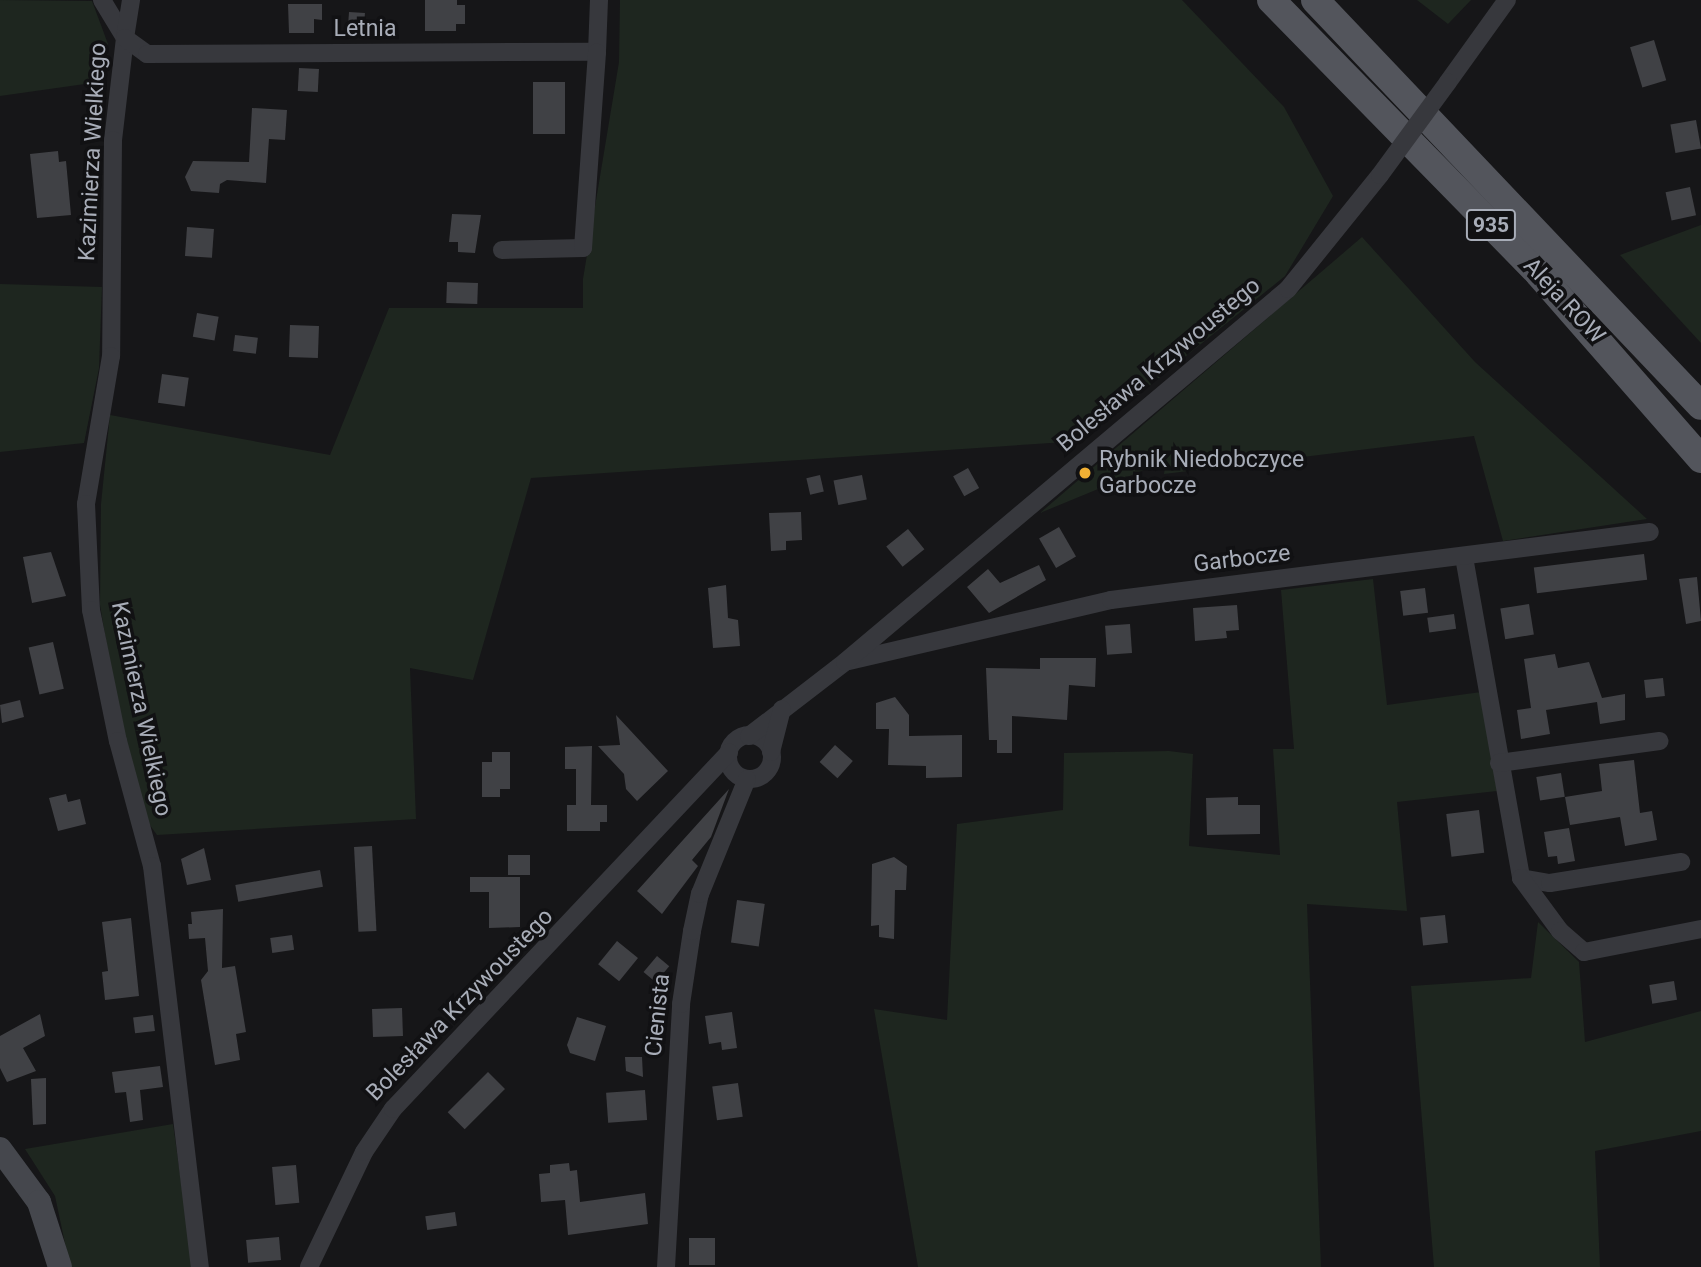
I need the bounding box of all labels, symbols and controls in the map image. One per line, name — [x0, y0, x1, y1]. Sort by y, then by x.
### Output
street label: Letnia — [334, 15, 396, 43]
street label: Kazimierza Wielkiego — [73, 42, 113, 262]
road number: 935 — [1465, 208, 1517, 243]
street label: Aleja ROW — [1517, 252, 1611, 350]
street label: Bolesława Krzywoustego — [1052, 272, 1266, 458]
place label: Rybnik Niedobczyce Garbocze — [1099, 446, 1304, 500]
marker: Rybnik Niedobczyce Garbocze — [1077, 465, 1093, 481]
street label: Garbocze — [1192, 539, 1292, 579]
street label: Kazimierza Wielkiego — [105, 599, 177, 819]
street label: Bolesława Krzywoustego — [361, 903, 559, 1107]
street label: Cienista — [640, 972, 676, 1058]

